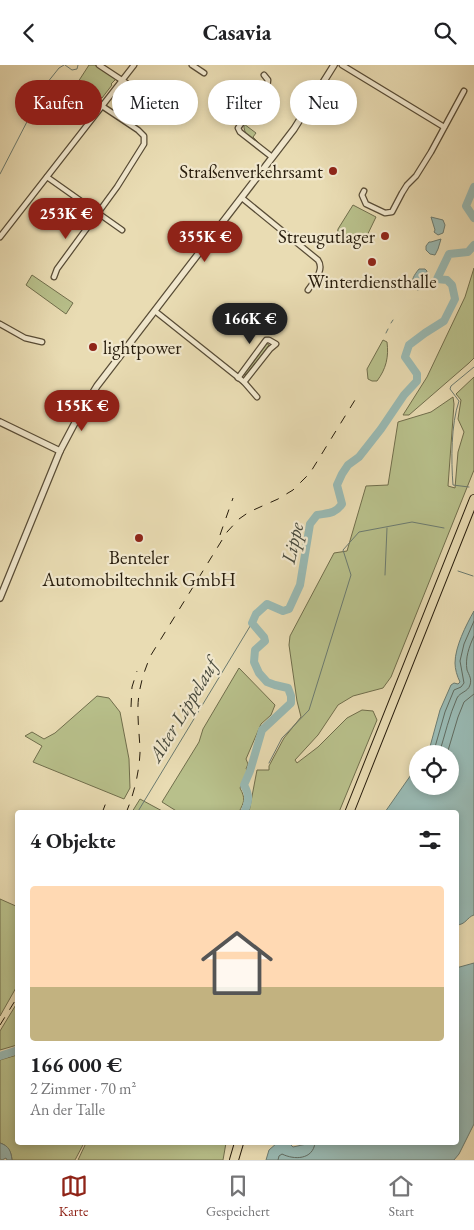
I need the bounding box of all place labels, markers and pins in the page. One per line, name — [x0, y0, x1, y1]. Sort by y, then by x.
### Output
place label: Straßenverkehrsamt — [179, 159, 323, 184]
marker: Straßenverkehrsamt — [327, 165, 339, 177]
pin: 253K € — [25, 197, 107, 240]
pin: 355K € — [164, 221, 246, 263]
place label: Streugutlager — [278, 224, 376, 249]
marker: Streugutlager — [379, 230, 391, 242]
marker: Winterdiensthalle — [366, 256, 378, 268]
place label: Winterdiensthalle — [307, 269, 437, 294]
pin: 166K € — [209, 303, 291, 345]
place label: lightpower — [103, 335, 182, 360]
marker: lightpower — [87, 341, 99, 353]
pin: 155K € — [41, 389, 123, 432]
marker: Benteler Automobiltechnik GmbH — [133, 532, 145, 544]
place label: Benteler Automobiltechnik GmbH — [41, 545, 236, 592]

